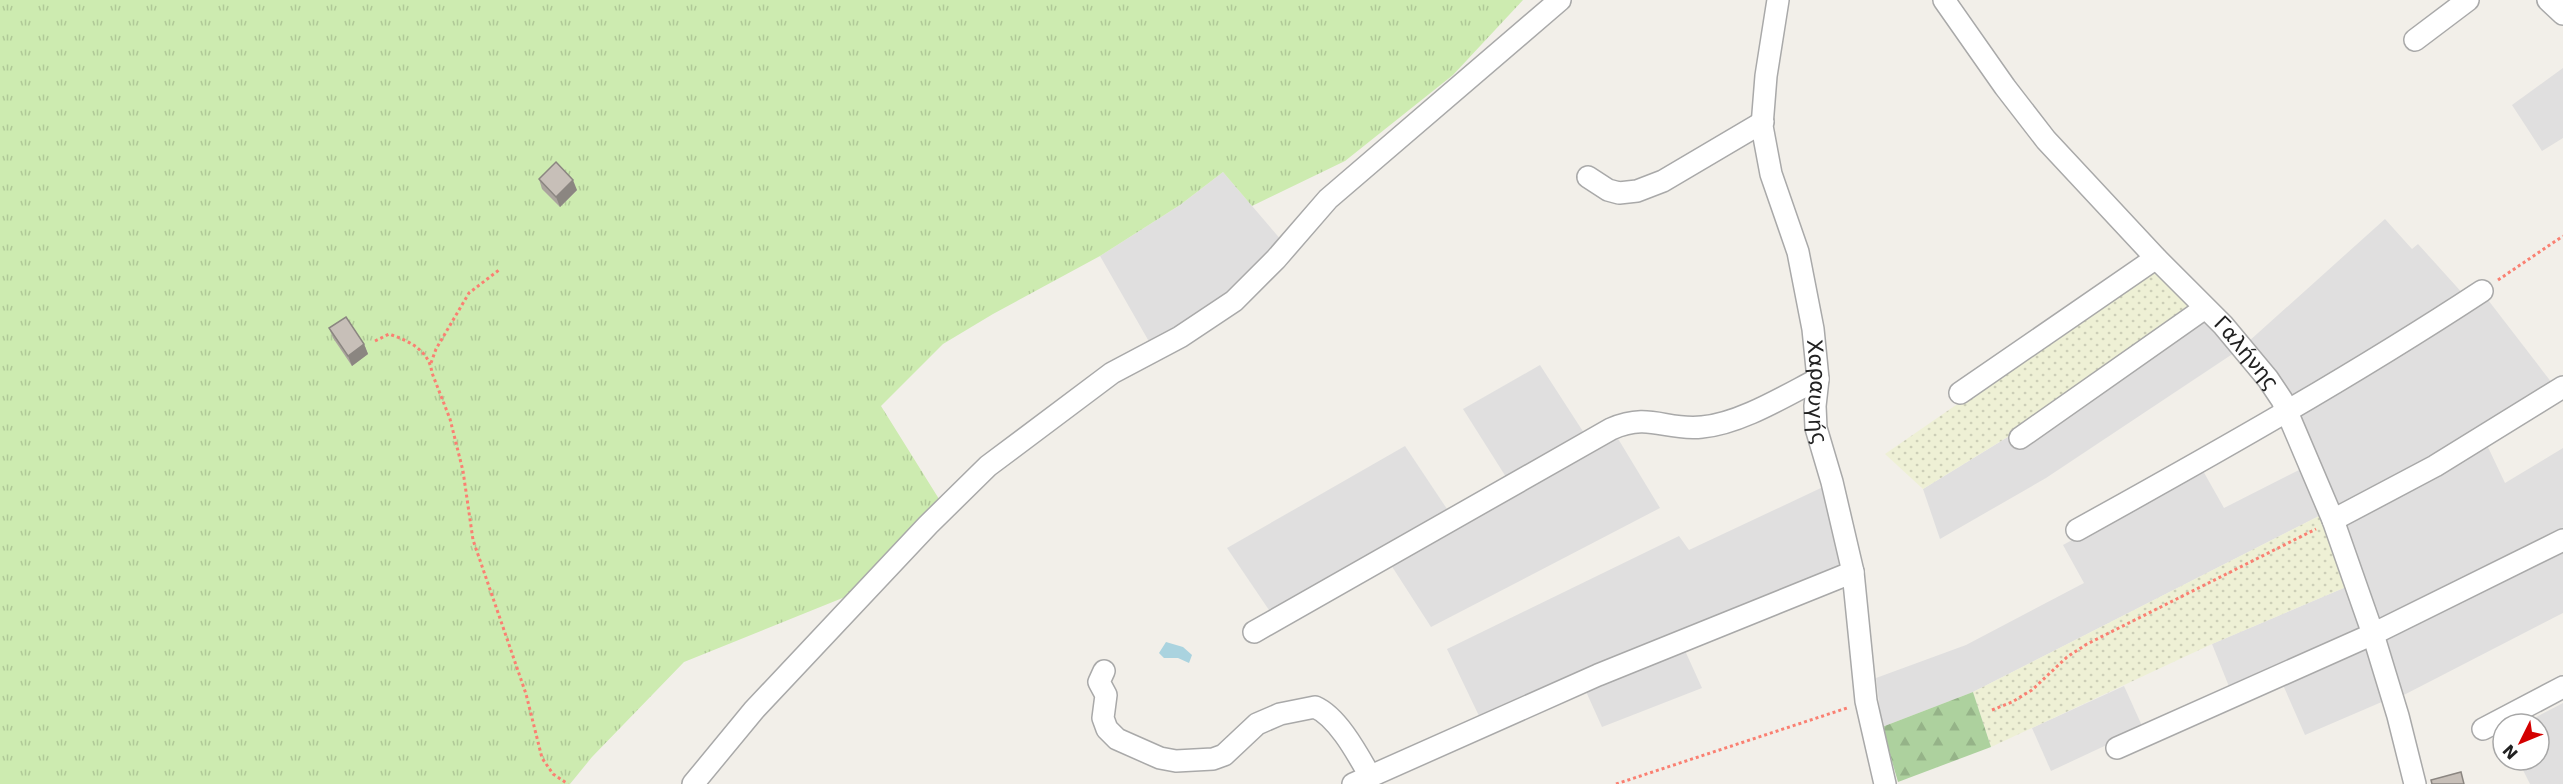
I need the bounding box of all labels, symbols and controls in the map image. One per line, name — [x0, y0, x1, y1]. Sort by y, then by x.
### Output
street label: Γαλήνης — [2209, 311, 2284, 395]
street label: Χαραυγής — [1802, 338, 1832, 447]
north arrow — [2491, 712, 2551, 772]
text: N — [2499, 741, 2522, 763]

